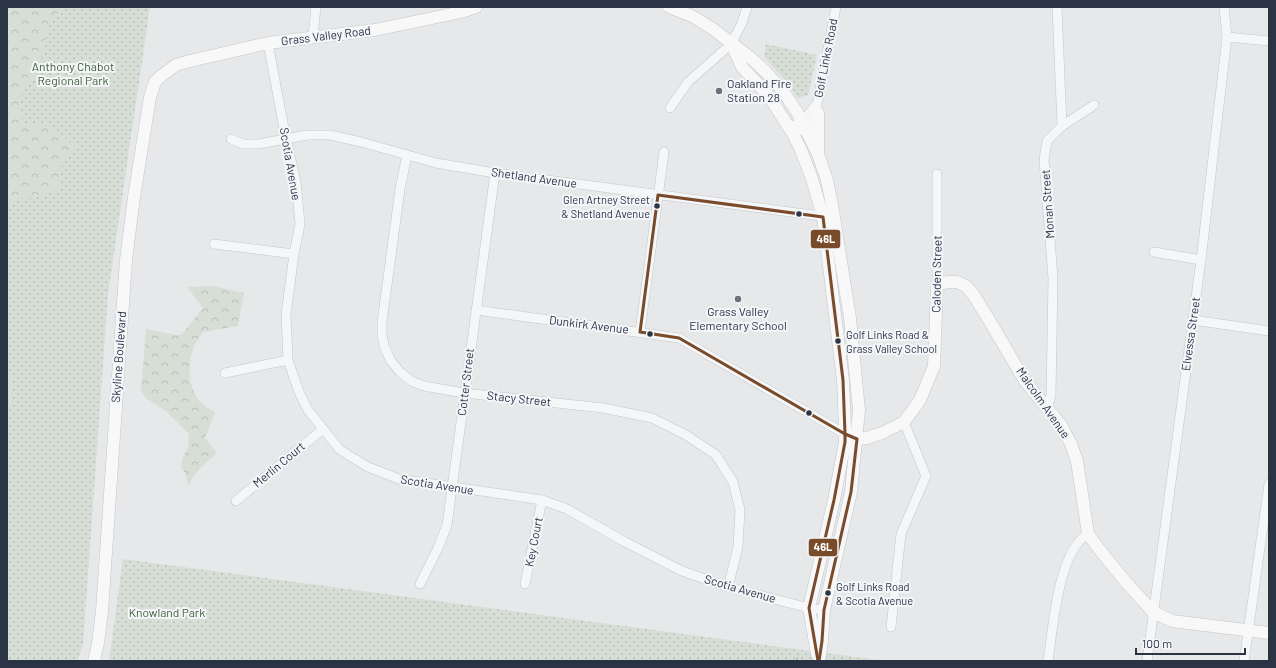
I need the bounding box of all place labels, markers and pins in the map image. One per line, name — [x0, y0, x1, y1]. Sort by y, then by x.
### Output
place label: Oakland Fire Station 28 — [727, 76, 791, 104]
marker: Oakland Fire Station 28 — [714, 86, 724, 96]
place label: Glen Artney Street & Shetland Avenue — [561, 193, 650, 220]
marker: Glen Artney Street & Shetland Avenue — [652, 201, 662, 211]
unlabelled marker — [794, 209, 804, 219]
marker: Grass Valley Elementary School — [733, 294, 743, 304]
place label: Grass Valley Elementary School — [689, 304, 787, 332]
place label: Golf Links Road & Grass Valley School — [846, 328, 937, 355]
unlabelled marker — [645, 329, 655, 339]
marker: Golf Links Road & Grass Valley School — [833, 336, 843, 346]
unlabelled marker — [804, 408, 814, 418]
place label: Golf Links Road & Scotia Avenue — [836, 580, 913, 607]
marker: Golf Links Road & Scotia Avenue — [823, 588, 833, 598]

